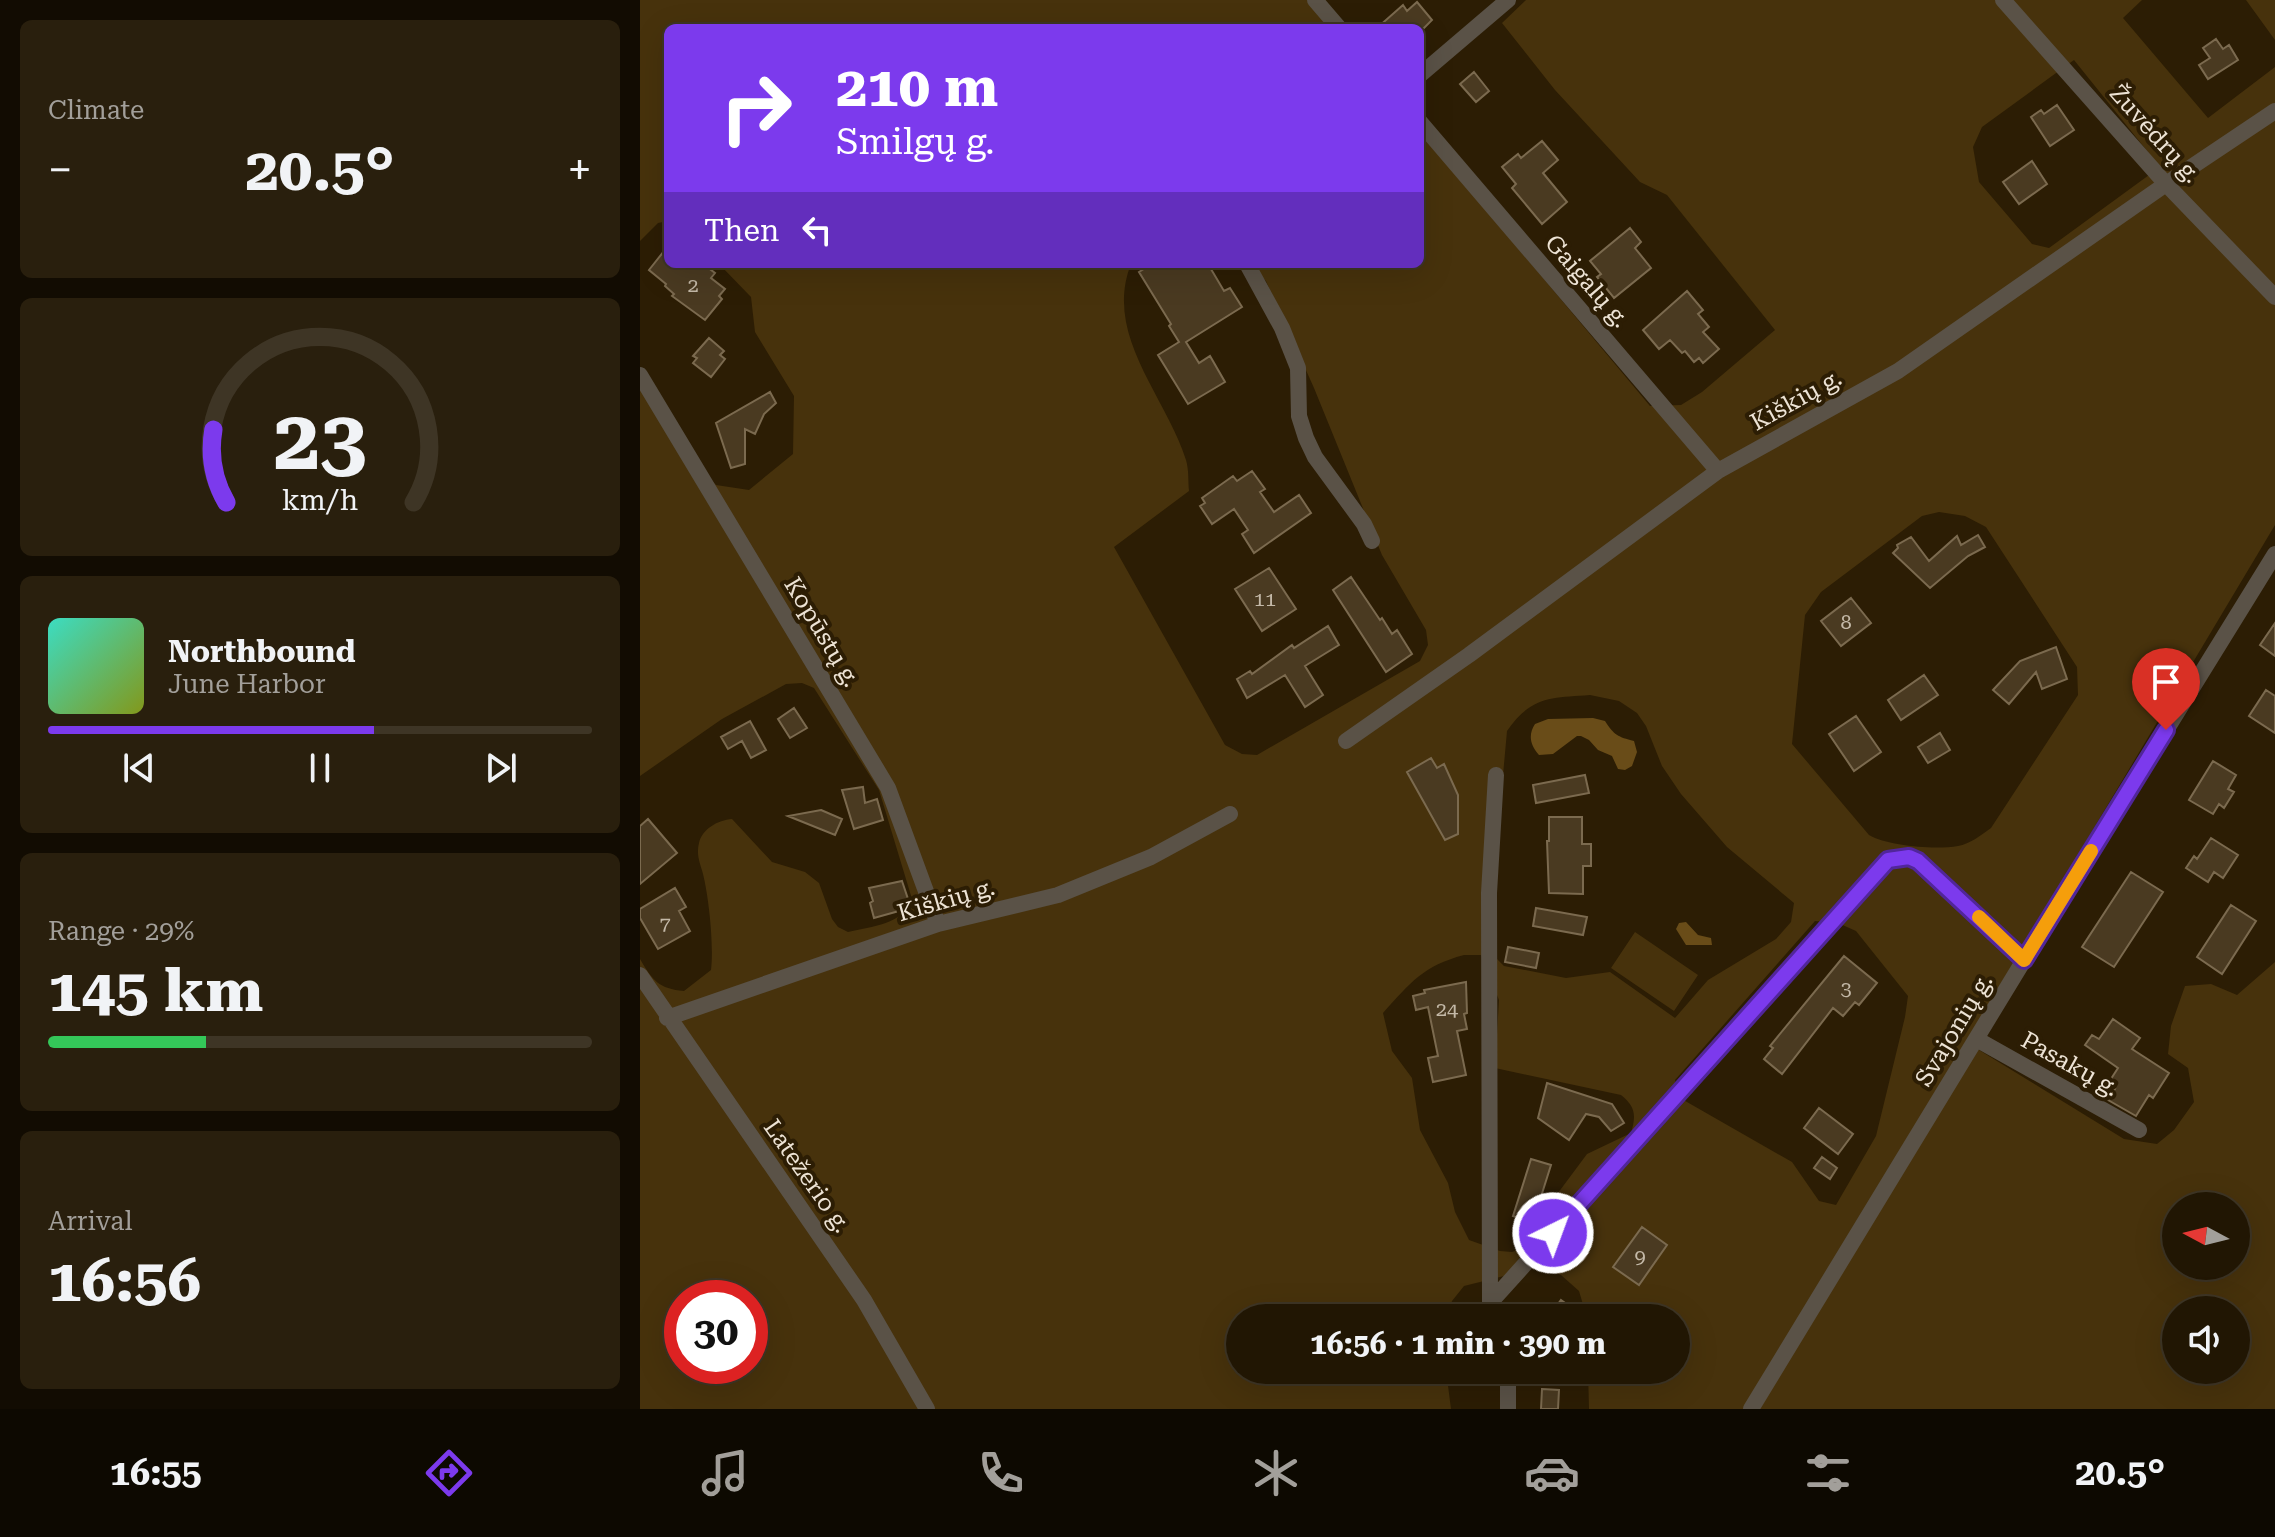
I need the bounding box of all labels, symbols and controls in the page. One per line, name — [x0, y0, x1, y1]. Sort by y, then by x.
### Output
text: 210 m — [836, 54, 998, 120]
icon: right — [704, 56, 808, 160]
street label: Žuvėdrų g. — [2104, 79, 2207, 189]
text: Climate — [48, 95, 144, 125]
text: Smilgų g. — [836, 121, 995, 163]
text: 20.5° — [245, 134, 395, 205]
text: − — [48, 144, 73, 196]
text: + — [567, 144, 592, 196]
icon: left — [795, 208, 839, 252]
text: Then — [704, 213, 779, 248]
street label: Gaigalų g. — [1539, 229, 1635, 333]
house number: 2 — [687, 273, 699, 297]
street label: Kiškių g. — [1746, 364, 1846, 436]
text: 23 — [273, 391, 367, 488]
text: km/h — [282, 483, 358, 517]
street label: Kopūstų g. — [778, 572, 866, 692]
house number: 11 — [1254, 587, 1276, 611]
house number: 8 — [1840, 610, 1852, 634]
text: Northbound — [168, 634, 356, 669]
pin — [2132, 648, 2200, 730]
icon: arrive — [2144, 660, 2188, 704]
text: June Harbor — [168, 669, 326, 699]
icon: previous — [117, 746, 161, 790]
icon: pause — [298, 746, 342, 790]
icon: next — [479, 746, 523, 790]
street label: Kiškių g. — [894, 873, 998, 927]
house number: 7 — [659, 912, 671, 936]
text: Range · 29% — [48, 916, 194, 946]
text: 145 km — [48, 955, 263, 1026]
street label: Svajonių g. — [1909, 969, 1999, 1091]
house number: 3 — [1840, 976, 1852, 1000]
house number: 24 — [1436, 997, 1459, 1021]
street label: Pasakų g. — [2016, 1026, 2124, 1102]
street label: Latežerio g. — [758, 1114, 856, 1238]
position arrow — [1511, 1191, 1595, 1275]
north arrow — [2162, 1192, 2250, 1280]
map controls — [2162, 1192, 2250, 1384]
text: Arrival — [48, 1206, 133, 1236]
house number: 9 — [1634, 1244, 1646, 1268]
text: 16:56 — [48, 1245, 201, 1316]
speed limit sign: 30 — [664, 1280, 768, 1384]
button: sound — [2162, 1296, 2250, 1384]
text: 16:56 · 1 min · 390 m — [1310, 1326, 1606, 1361]
icon: directions — [421, 1445, 477, 1501]
icon: music — [697, 1445, 753, 1501]
icon: phone — [973, 1445, 1029, 1501]
icon: climate — [1248, 1445, 1304, 1501]
icon: car — [1524, 1445, 1580, 1501]
icon: filters — [1800, 1445, 1856, 1501]
text: 16:55 — [110, 1452, 202, 1494]
text: 20.5° — [2075, 1452, 2165, 1494]

